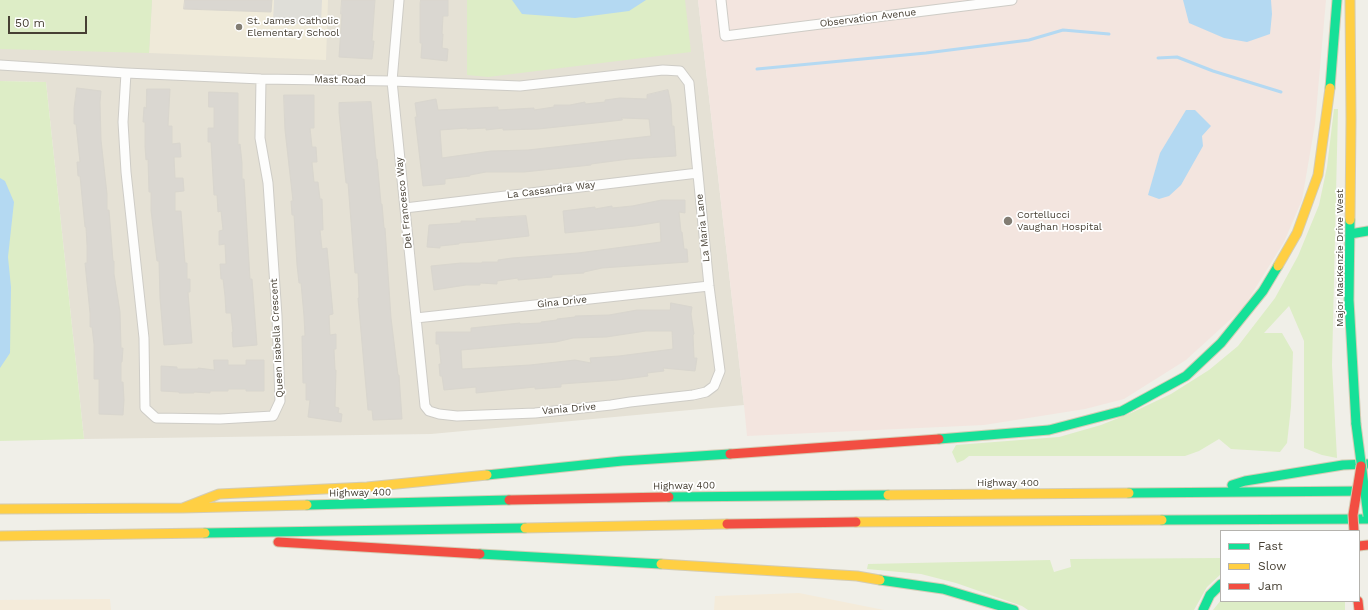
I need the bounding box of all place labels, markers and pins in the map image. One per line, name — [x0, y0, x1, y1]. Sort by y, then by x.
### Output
place label: St. James Catholic Elementary School — [247, 15, 339, 38]
marker: St. James Catholic Elementary School — [234, 22, 244, 32]
place label: Cortellucci Vaughan Hospital — [1017, 209, 1102, 232]
marker: Cortellucci Vaughan Hospital — [1002, 215, 1014, 227]

